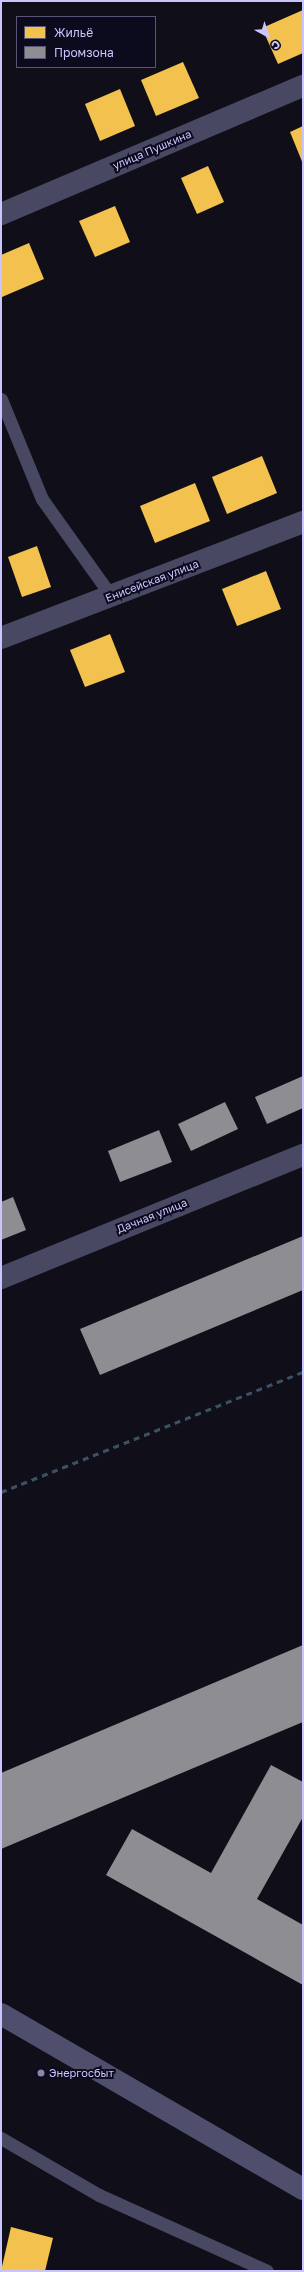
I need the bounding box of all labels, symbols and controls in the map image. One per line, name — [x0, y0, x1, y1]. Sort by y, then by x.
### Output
legend — [16, 16, 156, 68]
north arrow — [248, 16, 288, 56]
text: Жильё — [54, 25, 93, 40]
text: С — [269, 38, 283, 53]
text: Промзона — [54, 45, 114, 60]
street label: улица Пушкина — [111, 127, 193, 173]
street label: Енисейская улица — [103, 557, 201, 605]
street label: Дачная улица — [115, 1196, 189, 1236]
place label: Энергосбыт — [49, 2066, 114, 2080]
marker: Энергосбыт — [36, 2068, 46, 2078]

